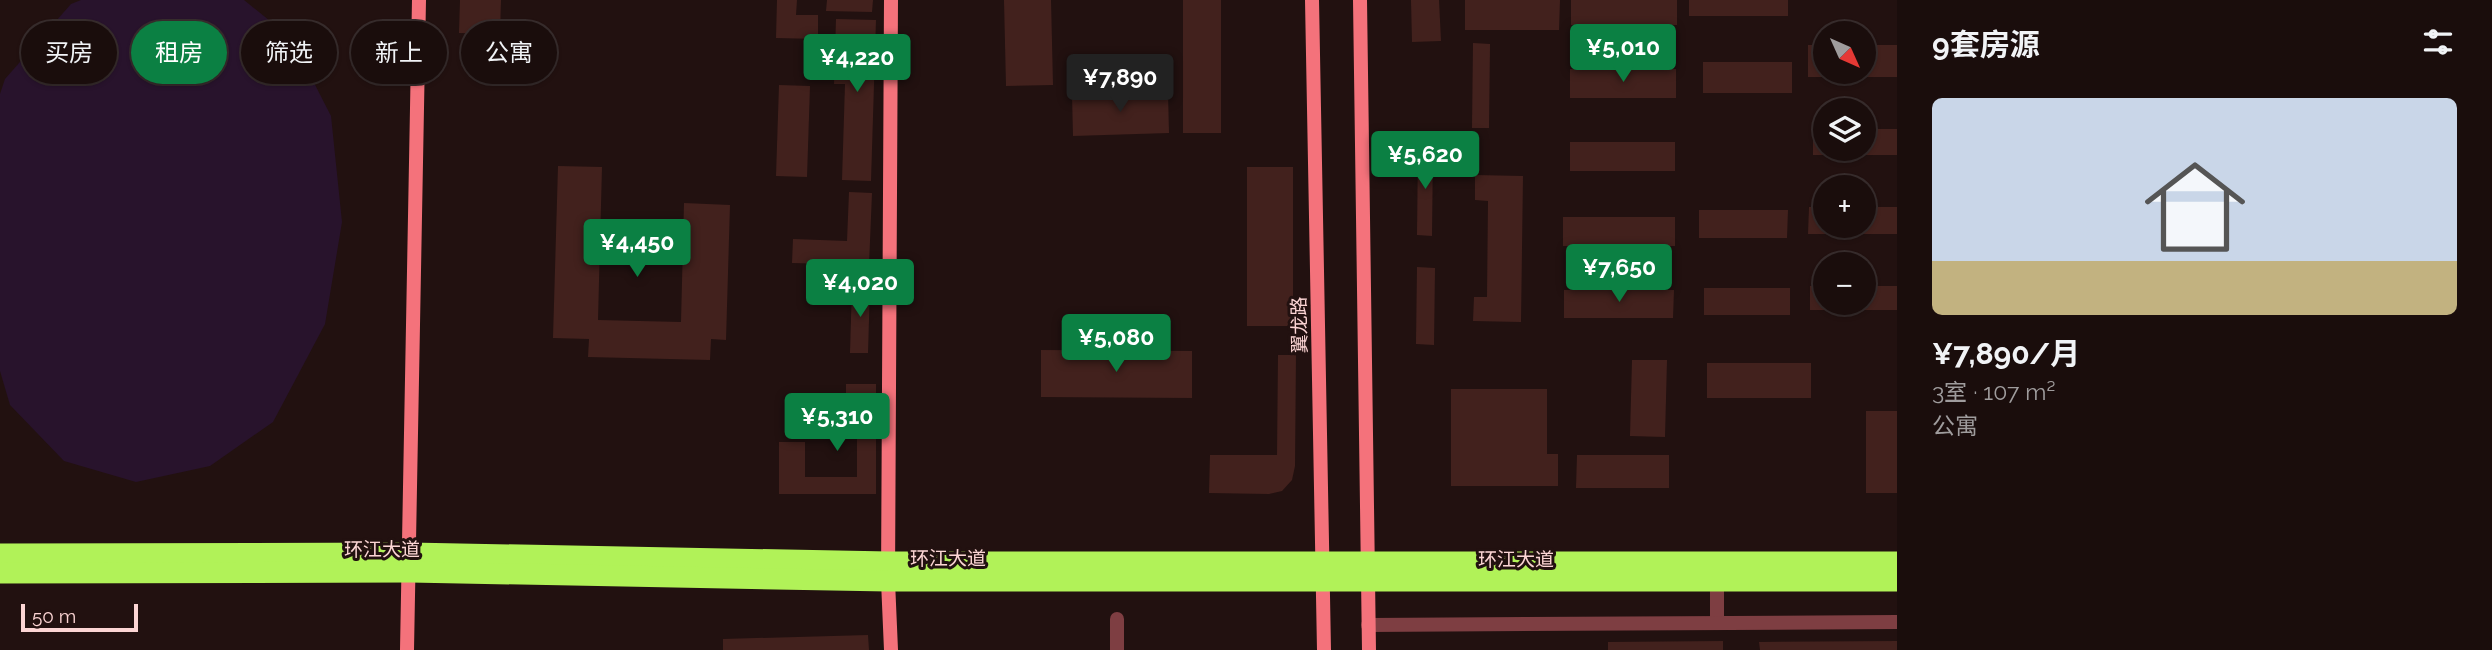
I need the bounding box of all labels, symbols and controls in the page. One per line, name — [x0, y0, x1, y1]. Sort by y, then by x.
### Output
chip: 买房 — [21, 21, 117, 84]
chip: 租房 — [131, 21, 227, 84]
chip: 筛选 — [241, 21, 337, 84]
chip: 新上 — [351, 21, 447, 84]
chip: 公寓 — [461, 21, 557, 84]
north arrow — [1813, 21, 1876, 84]
map controls — [1813, 21, 1876, 315]
icon: filters — [2419, 23, 2457, 61]
pin: ¥5,010 — [1566, 24, 1680, 84]
text: 9套房源 — [1932, 27, 2040, 62]
text: ¥5,010 — [1586, 33, 1660, 60]
pin: ¥4,220 — [800, 34, 914, 94]
text: ¥4,220 — [820, 43, 894, 70]
pin: ¥7,890 — [1063, 54, 1177, 114]
text: ¥7,890 — [1083, 63, 1157, 90]
button: layers — [1813, 98, 1876, 161]
pin: ¥5,620 — [1368, 132, 1482, 191]
text: ¥5,620 — [1387, 140, 1463, 167]
icon: home — [2132, 144, 2258, 270]
button: + — [1813, 175, 1876, 238]
pin: ¥4,450 — [580, 219, 694, 279]
text: ¥4,450 — [600, 228, 674, 255]
pin: ¥7,650 — [1562, 244, 1676, 304]
button: − — [1813, 252, 1876, 315]
text: ¥7,650 — [1582, 253, 1656, 280]
pin: ¥4,020 — [803, 260, 917, 319]
text: ¥4,020 — [822, 268, 898, 295]
street label: 翼龙路 — [1288, 296, 1310, 354]
pin: ¥5,080 — [1059, 314, 1173, 374]
text: ¥5,080 — [1078, 323, 1154, 350]
text: ¥7,890/月 — [1932, 336, 2080, 371]
text: 3室 · 107 m² — [1932, 378, 2055, 405]
pin: ¥5,310 — [780, 393, 894, 453]
text: ¥5,310 — [801, 402, 873, 429]
text: 公寓 — [1932, 412, 1978, 439]
street label: 环江大道 — [344, 538, 420, 560]
street label: 环江大道 — [910, 547, 986, 569]
street label: 环江大道 — [1478, 548, 1554, 570]
scale bar — [21, 601, 138, 633]
text: 50 m — [32, 605, 76, 627]

